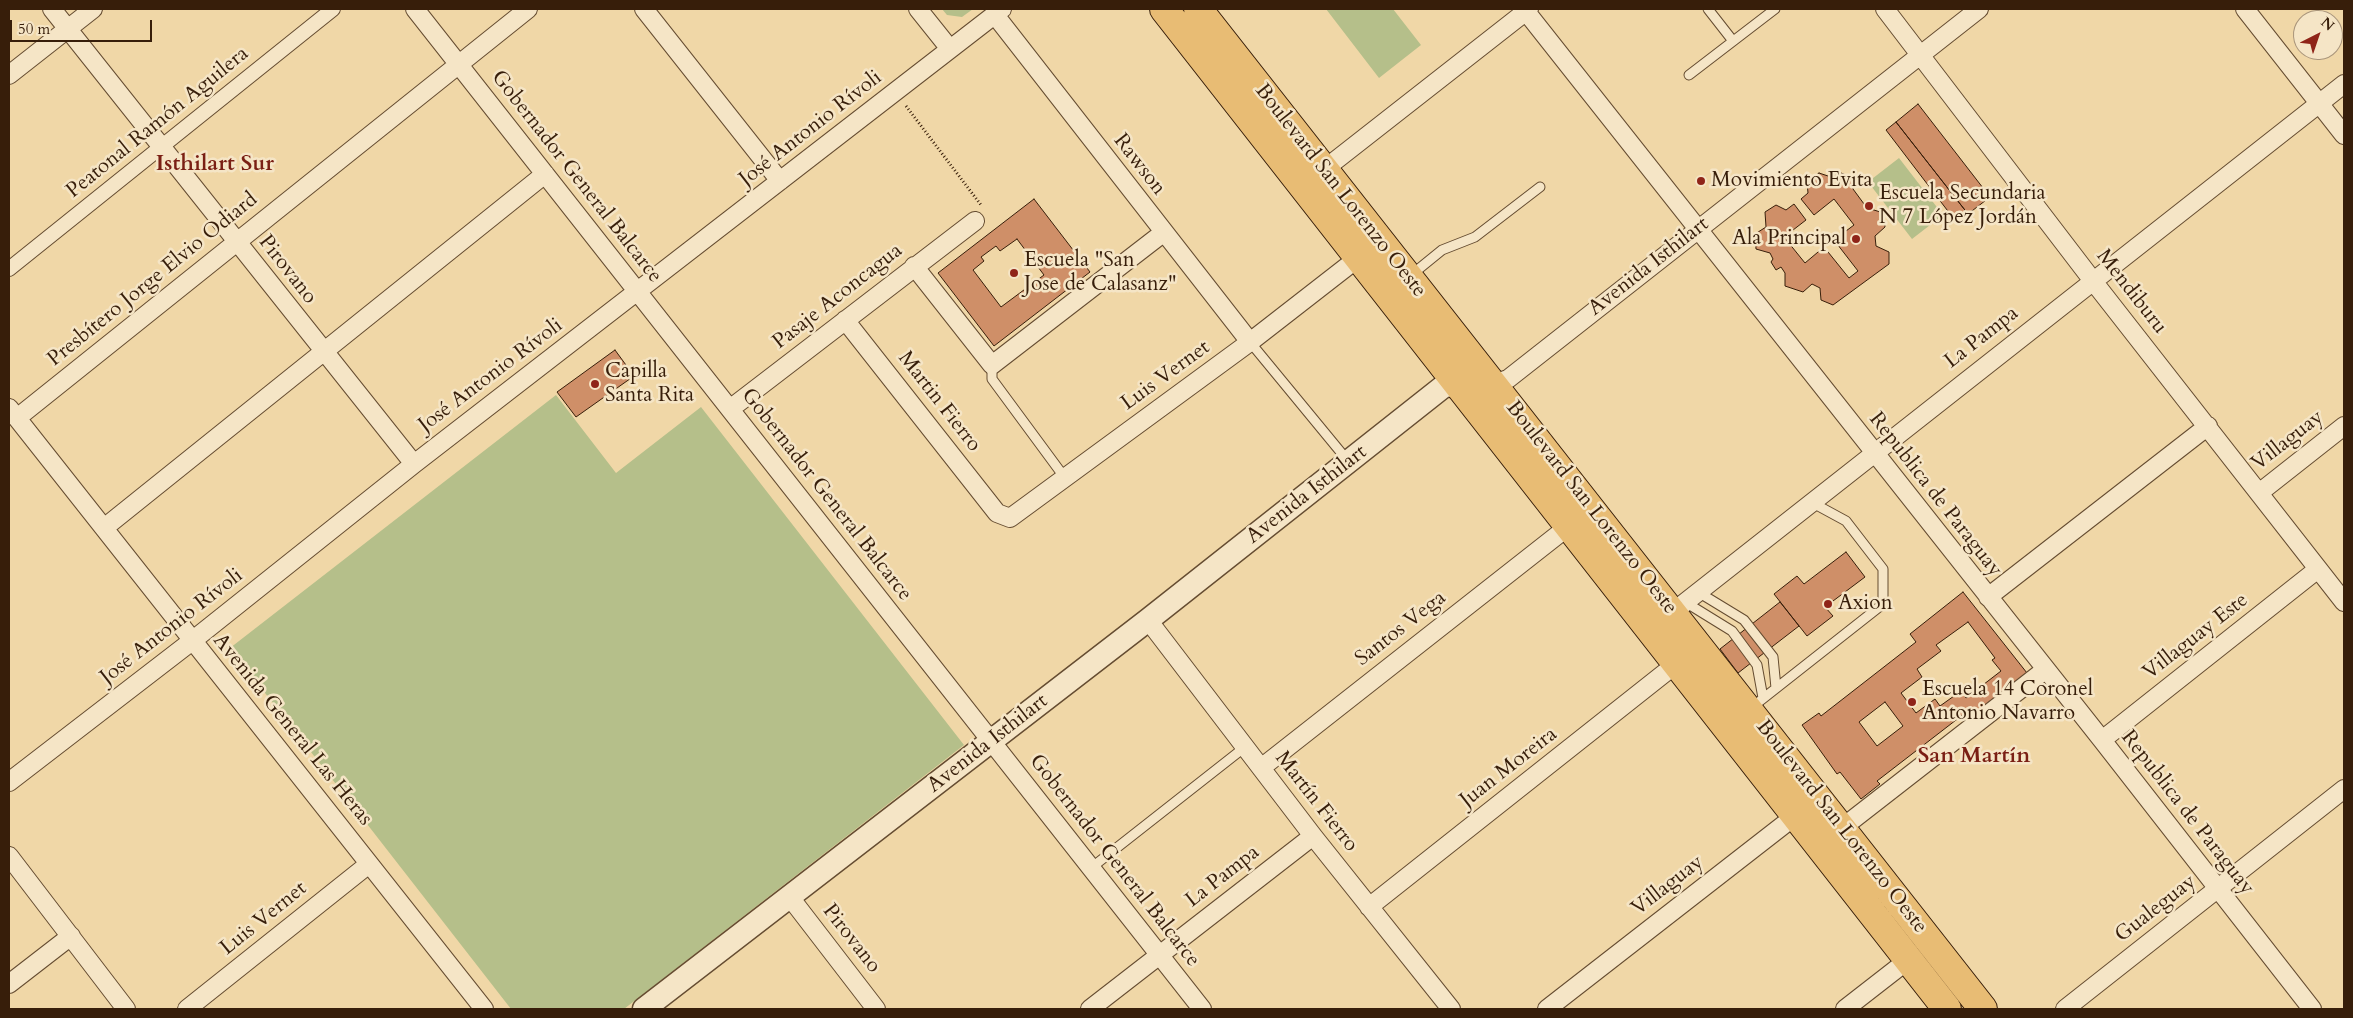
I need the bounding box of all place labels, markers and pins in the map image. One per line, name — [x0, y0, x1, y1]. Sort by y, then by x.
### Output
place label: Movimiento Evita — [1711, 168, 1873, 194]
marker: Movimiento Evita — [1695, 175, 1707, 187]
place label: Escuela Secundaria N 7 López Jordán — [1879, 181, 2046, 231]
marker: Escuela Secundaria N 7 López Jordán — [1863, 200, 1875, 212]
place label: Ala Principal — [1732, 226, 1846, 252]
marker: Ala Principal — [1850, 233, 1862, 245]
place label: Escuela "San Jose de Calasanz" — [1024, 248, 1177, 298]
marker: Escuela "San Jose de Calasanz" — [1008, 267, 1020, 279]
place label: Capilla Santa Rita — [605, 359, 694, 409]
marker: Capilla Santa Rita — [589, 378, 601, 390]
place label: Axion — [1838, 591, 1893, 617]
marker: Axion — [1822, 598, 1834, 610]
place label: Escuela 14 Coronel Antonio Navarro — [1922, 677, 2093, 727]
marker: Escuela 14 Coronel Antonio Navarro — [1906, 696, 1918, 708]

